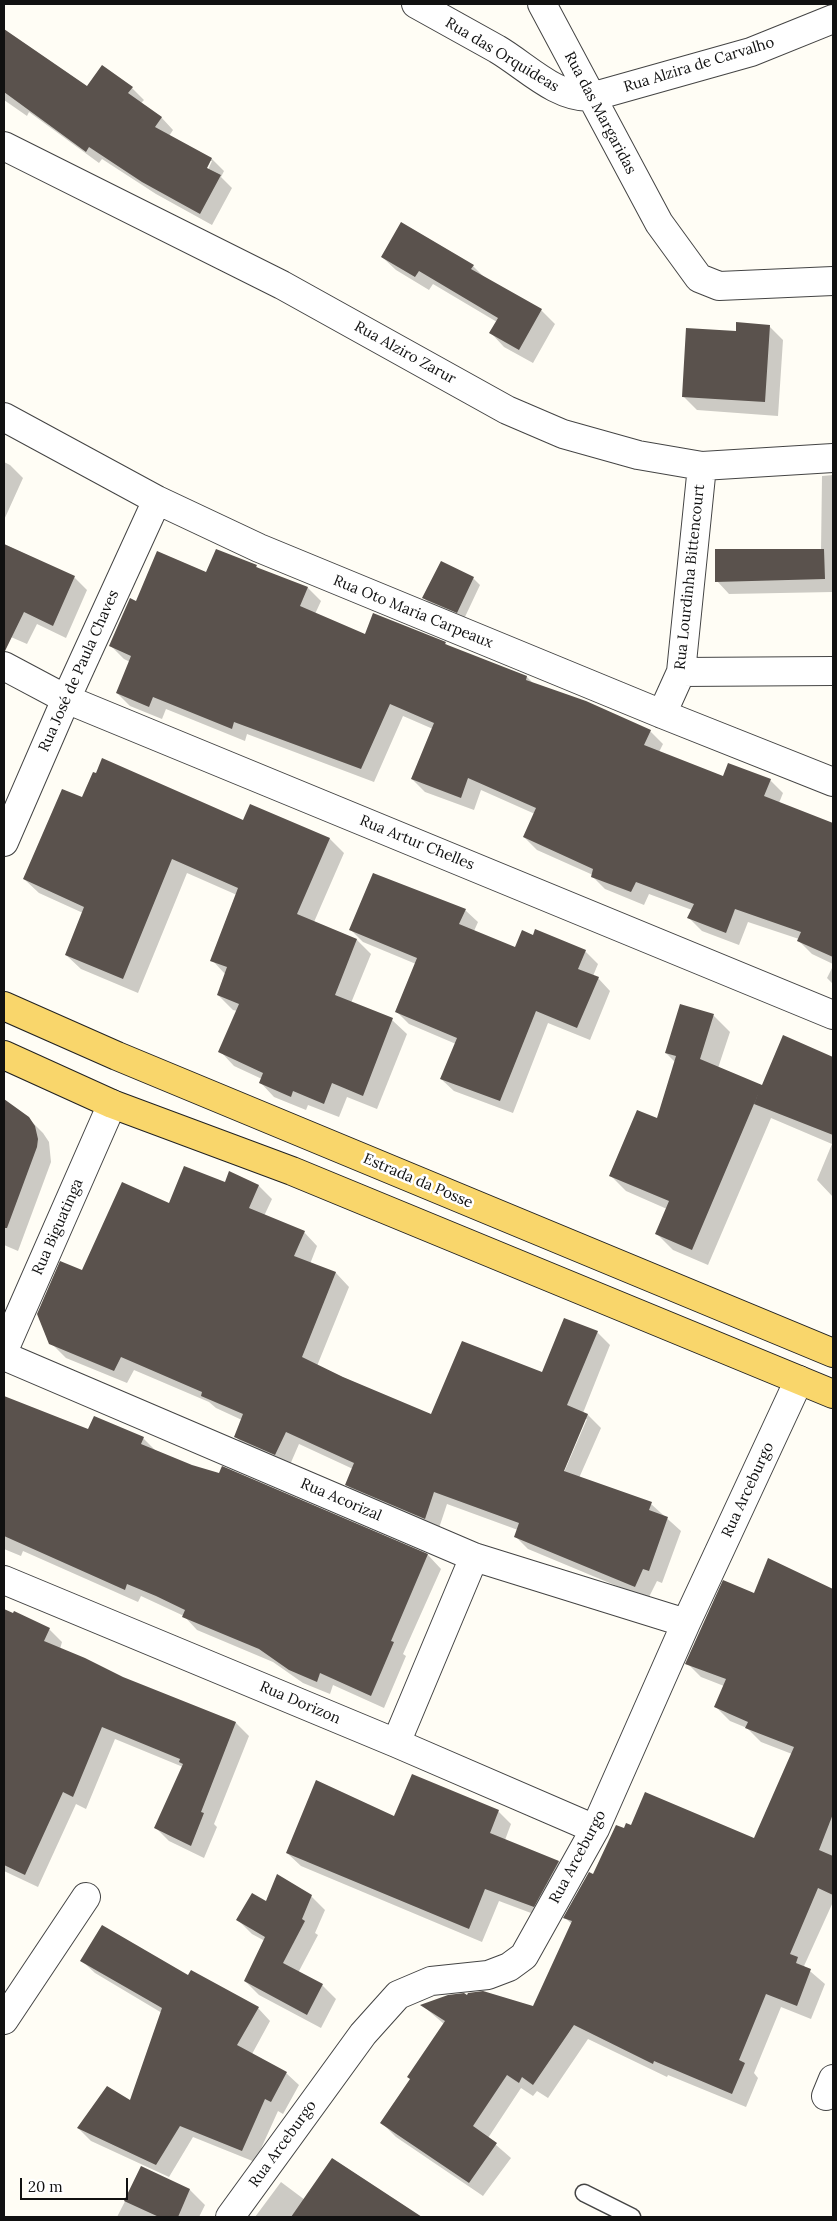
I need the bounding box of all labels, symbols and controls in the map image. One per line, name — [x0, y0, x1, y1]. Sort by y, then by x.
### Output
street label: Rua das Orquideas — [442, 14, 562, 96]
street label: Rua Alzira de Carvalho — [622, 34, 776, 96]
street label: Rua das Margaridas — [560, 49, 640, 177]
street label: Rua Alziro Zarur — [351, 318, 459, 388]
street label: Rua Lourdinha Bittencourt — [671, 483, 709, 671]
street label: Rua Oto Maria Carpeaux — [330, 572, 496, 652]
street label: Rua José de Paula Chaves — [35, 587, 123, 755]
street label: Rua Artur Chelles — [357, 812, 477, 874]
street label: Estrada da Posse — [361, 1150, 475, 1212]
street label: Rua Biguatinga — [29, 1176, 87, 1278]
street label: Rua Arceburgo — [718, 1440, 778, 1540]
street label: Rua Acorizal — [298, 1475, 384, 1525]
street label: Rua Dorizon — [257, 1678, 343, 1728]
street label: Rua Arceburgo — [546, 1807, 610, 1907]
street label: Rua Arceburgo — [245, 2097, 321, 2191]
scale bar — [22, 2168, 130, 2200]
text: 20 m — [28, 2177, 63, 2196]

